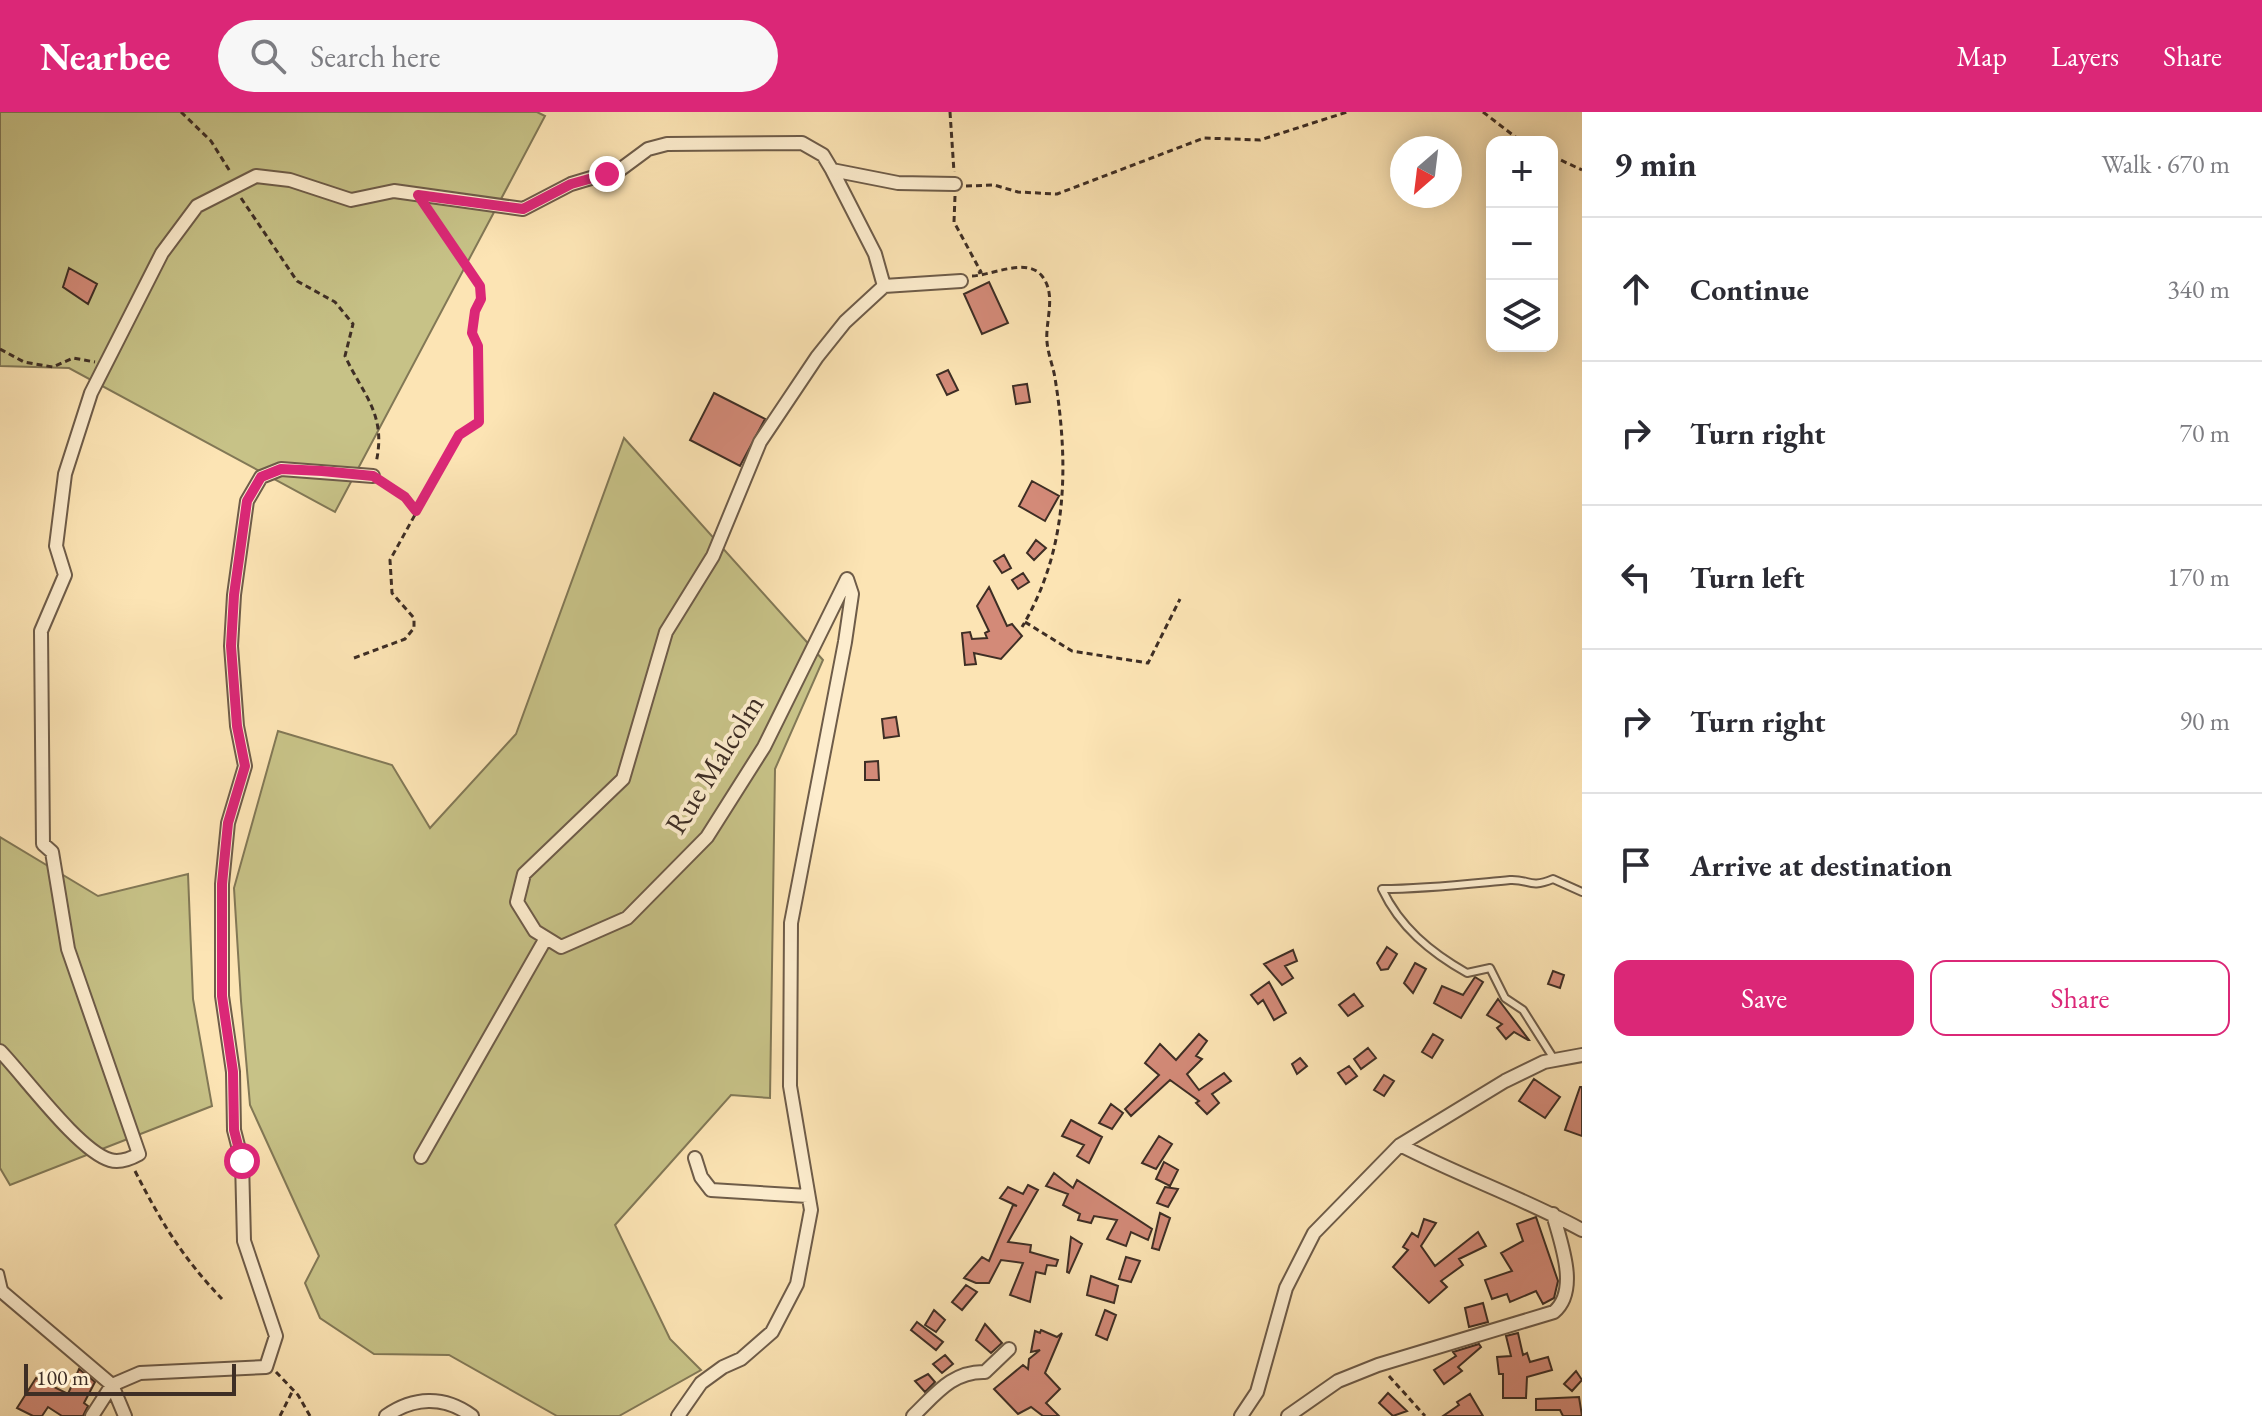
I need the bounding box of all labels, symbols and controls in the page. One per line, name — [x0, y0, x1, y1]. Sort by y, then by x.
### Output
search box — [218, 20, 778, 92]
text: Nearbee — [40, 32, 170, 81]
icon: search — [246, 34, 290, 78]
text: Search here — [310, 37, 440, 76]
text: Map — [1957, 38, 2007, 74]
text: Layers — [2051, 38, 2119, 74]
text: Share — [2163, 38, 2222, 74]
north arrow — [1390, 136, 1462, 208]
map controls — [1486, 136, 1558, 352]
button: + — [1486, 136, 1558, 208]
text: 9 min — [1614, 142, 1697, 186]
text: Walk · 670 m — [2102, 147, 2230, 181]
route end — [589, 156, 625, 192]
button: − — [1486, 208, 1558, 280]
icon: ahead — [1614, 267, 1658, 311]
text: Continue — [1690, 270, 1809, 309]
text: 340 m — [2167, 272, 2230, 306]
button: layers — [1486, 280, 1558, 352]
icon: right — [1614, 411, 1658, 455]
text: Turn right — [1690, 414, 1826, 453]
text: 70 m — [2180, 416, 2230, 450]
icon: left — [1614, 555, 1658, 599]
text: Turn left — [1690, 558, 1804, 597]
text: 170 m — [2167, 560, 2230, 594]
street label: Rue Malcolm — [656, 687, 772, 841]
icon: right — [1614, 699, 1658, 743]
text: Turn right — [1690, 702, 1826, 741]
text: 90 m — [2180, 704, 2230, 738]
icon: arrive — [1614, 843, 1658, 887]
text: Arrive at destination — [1690, 846, 1952, 885]
button: Save — [1614, 960, 1914, 1036]
button: Share — [1930, 960, 2230, 1036]
route start — [224, 1143, 260, 1179]
scale bar — [24, 1360, 236, 1396]
text: 100 m — [36, 1363, 89, 1392]

